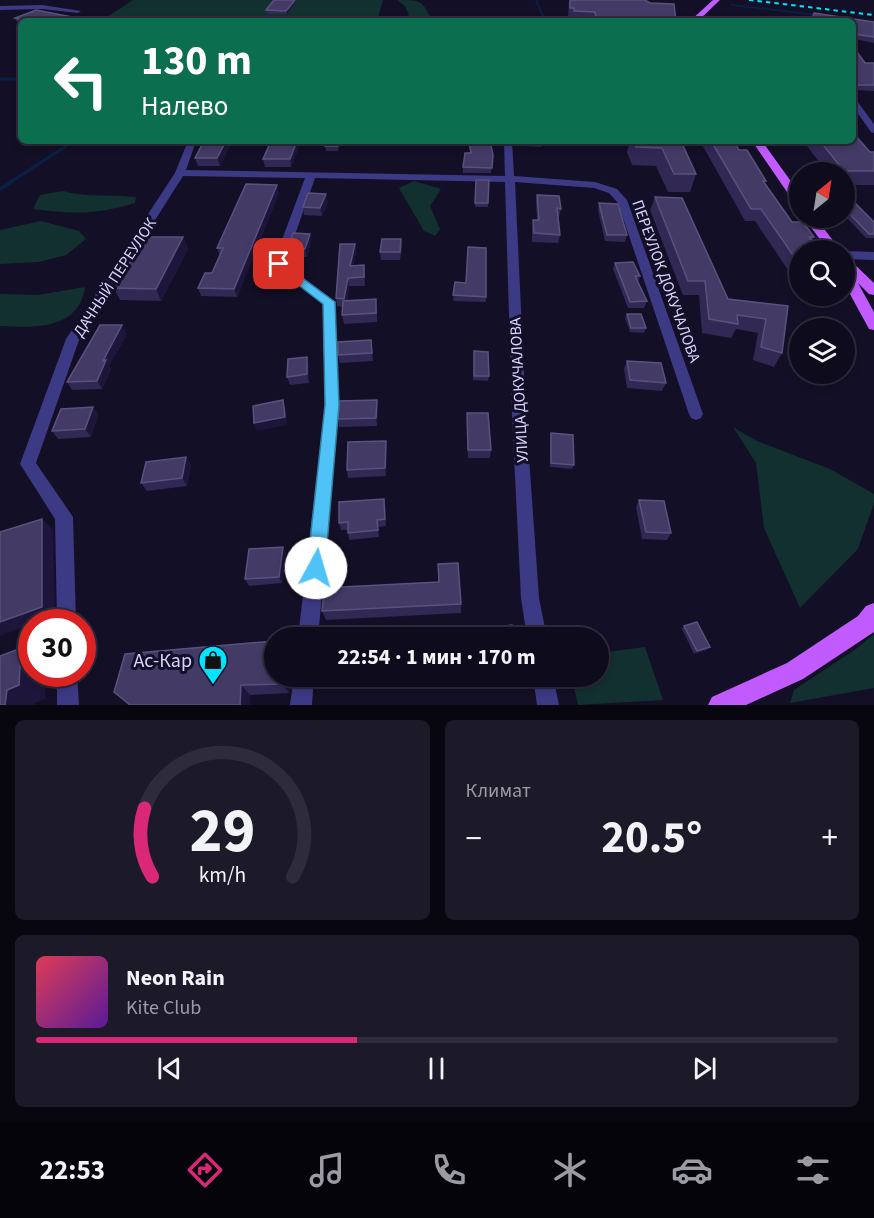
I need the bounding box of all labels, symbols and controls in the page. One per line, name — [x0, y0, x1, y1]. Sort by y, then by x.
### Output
text: 130 m — [141, 31, 252, 91]
icon: left — [42, 42, 120, 120]
text: Налево — [141, 87, 228, 126]
north arrow — [789, 162, 855, 228]
map controls — [789, 162, 855, 384]
street label: ПЕРЕУЛОК ДОКУЧАЛОВА — [626, 197, 706, 366]
street label: ДАЧНЫЙ ПЕРЕУЛОК — [68, 213, 162, 341]
pin — [253, 238, 304, 289]
button: search — [789, 240, 855, 306]
icon: arrive — [262, 247, 295, 280]
street label: УЛИЦА ДОКУЧАЛОВА — [504, 317, 534, 463]
button: layers — [789, 318, 855, 384]
position arrow — [284, 536, 348, 600]
speed limit sign: 30 — [18, 609, 96, 687]
text: 22:54 · 1 мин · 170 m — [337, 641, 536, 673]
shop icon: Ас-Кар — [197, 644, 229, 686]
place label: Ас-Кар — [133, 647, 192, 675]
text: Климат — [466, 777, 531, 805]
text: 29 — [189, 787, 255, 876]
text: 20.5° — [601, 806, 702, 870]
text: − — [466, 815, 482, 862]
text: + — [822, 815, 838, 862]
text: km/h — [198, 860, 246, 891]
text: Neon Rain — [126, 962, 225, 994]
text: Kite Club — [126, 994, 201, 1022]
icon: previous — [153, 1052, 186, 1085]
icon: pause — [420, 1052, 453, 1085]
icon: next — [688, 1052, 721, 1085]
icon: directions — [184, 1149, 226, 1191]
icon: music — [306, 1149, 348, 1191]
icon: phone — [428, 1149, 470, 1191]
icon: climate — [549, 1149, 591, 1191]
icon: car — [671, 1149, 713, 1191]
icon: filters — [792, 1149, 834, 1191]
text: 22:53 — [40, 1151, 105, 1190]

